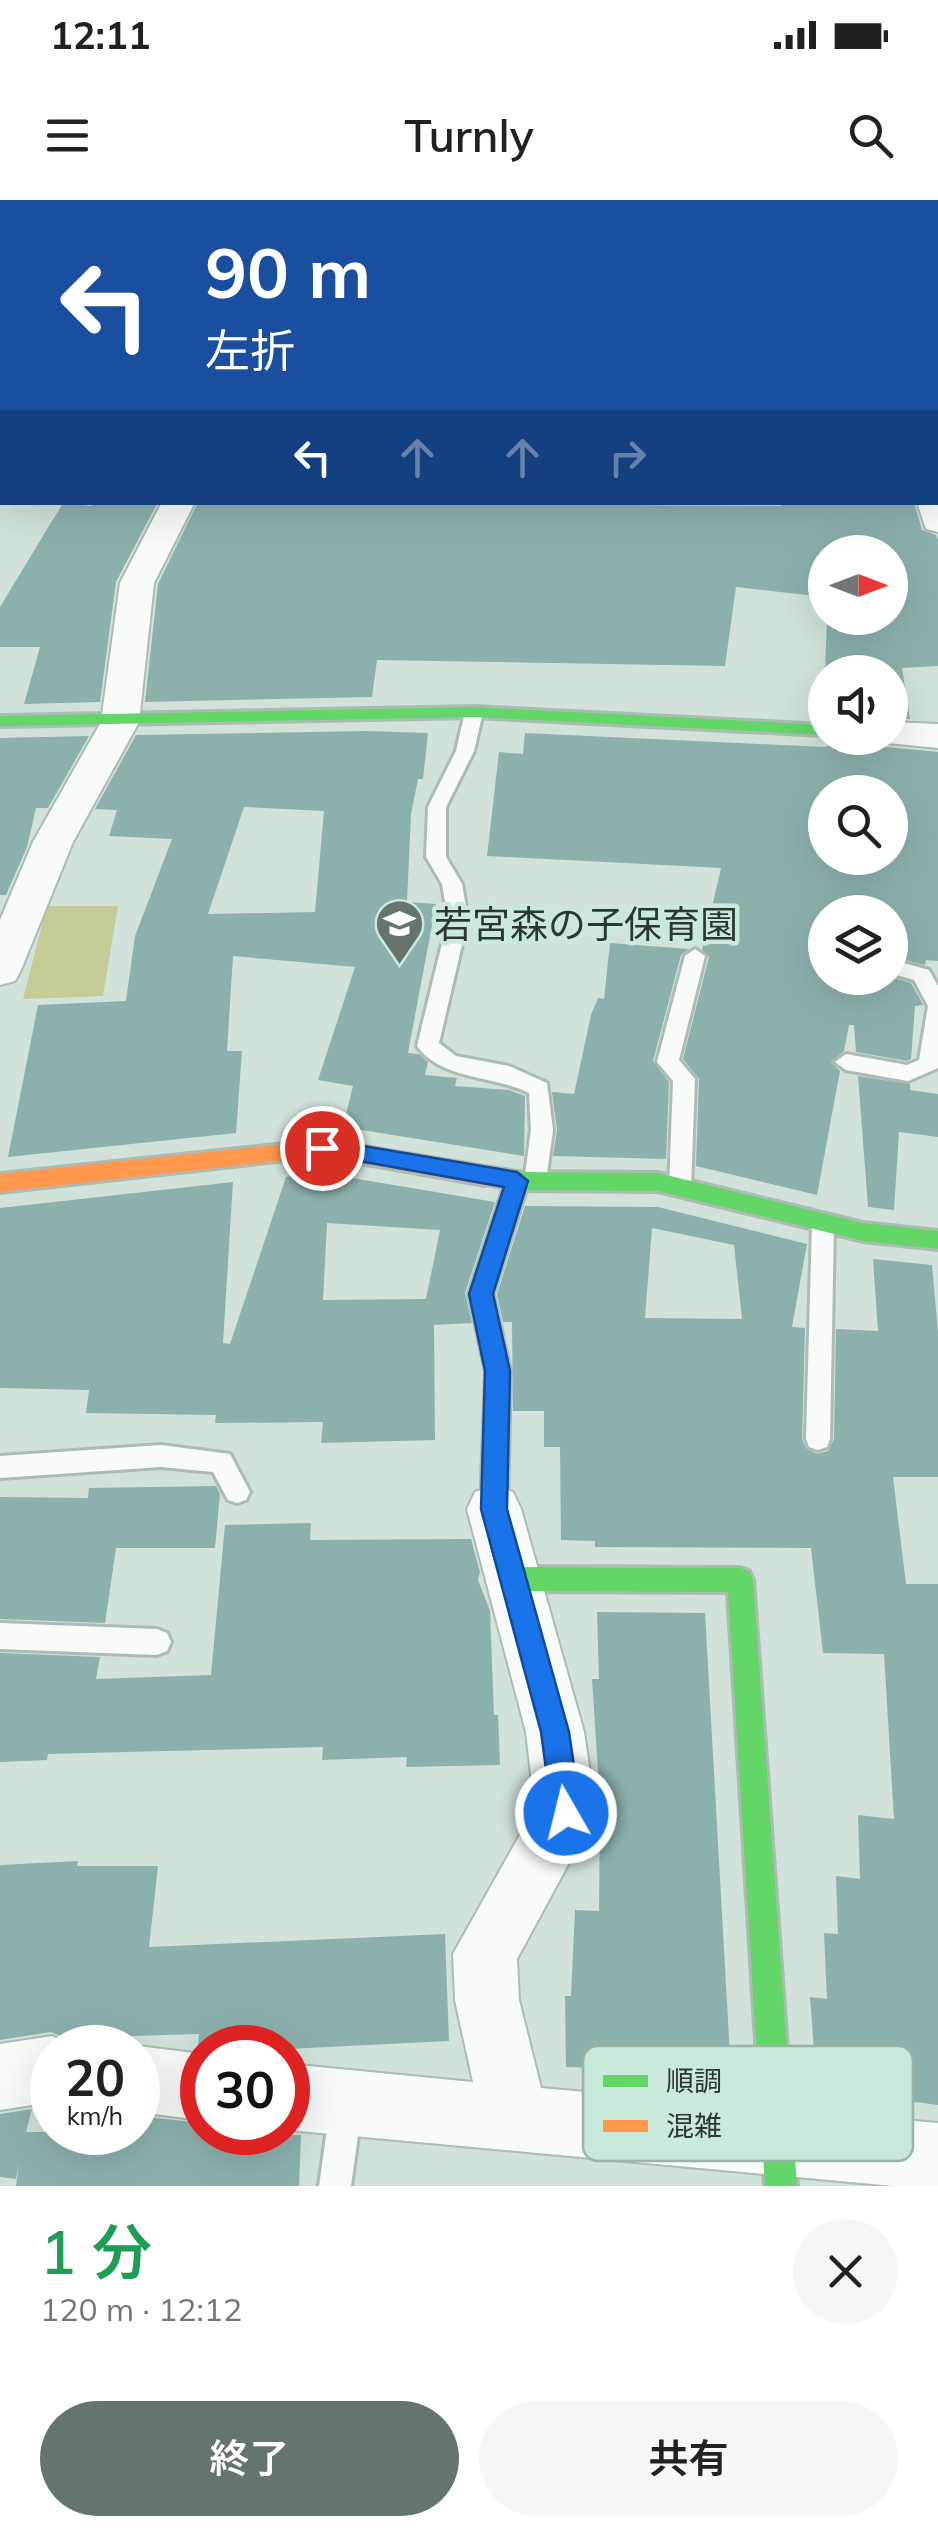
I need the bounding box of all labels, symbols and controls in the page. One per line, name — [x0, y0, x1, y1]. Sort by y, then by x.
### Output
text: 12:11 — [50, 11, 151, 59]
text: Turnly — [404, 107, 534, 163]
icon: menu — [40, 108, 95, 163]
icon: search — [843, 108, 898, 163]
text: 90 m — [205, 228, 371, 316]
icon: left — [40, 240, 170, 370]
text: 左折 — [205, 322, 295, 378]
icon: left — [285, 430, 340, 485]
icon: ahead — [390, 430, 445, 485]
icon: ahead — [495, 430, 550, 485]
icon: right — [600, 430, 655, 485]
north arrow — [808, 535, 908, 635]
map controls — [808, 535, 908, 995]
button: sound — [808, 655, 908, 755]
button: search — [808, 775, 908, 875]
button: layers — [808, 895, 908, 995]
school or university icon: 若宮森の子保育園 — [373, 898, 425, 966]
place label: 若宮森の子保育園 — [434, 900, 738, 948]
pin — [280, 1106, 365, 1191]
icon: arrive — [295, 1121, 350, 1176]
position arrow — [514, 1761, 618, 1865]
speed limit sign: 30 — [180, 2025, 310, 2155]
text: 20 — [65, 2046, 125, 2109]
legend — [583, 2046, 913, 2161]
text: 順調 — [666, 2063, 722, 2098]
text: km/h — [67, 2100, 123, 2131]
text: 混雑 — [666, 2108, 722, 2143]
text: 1 分 — [40, 2214, 152, 2289]
button: close — [793, 2219, 898, 2324]
text: 120 m · 12:12 — [40, 2289, 242, 2329]
button: 終了 — [40, 2401, 459, 2516]
button: 共有 — [479, 2401, 898, 2516]

